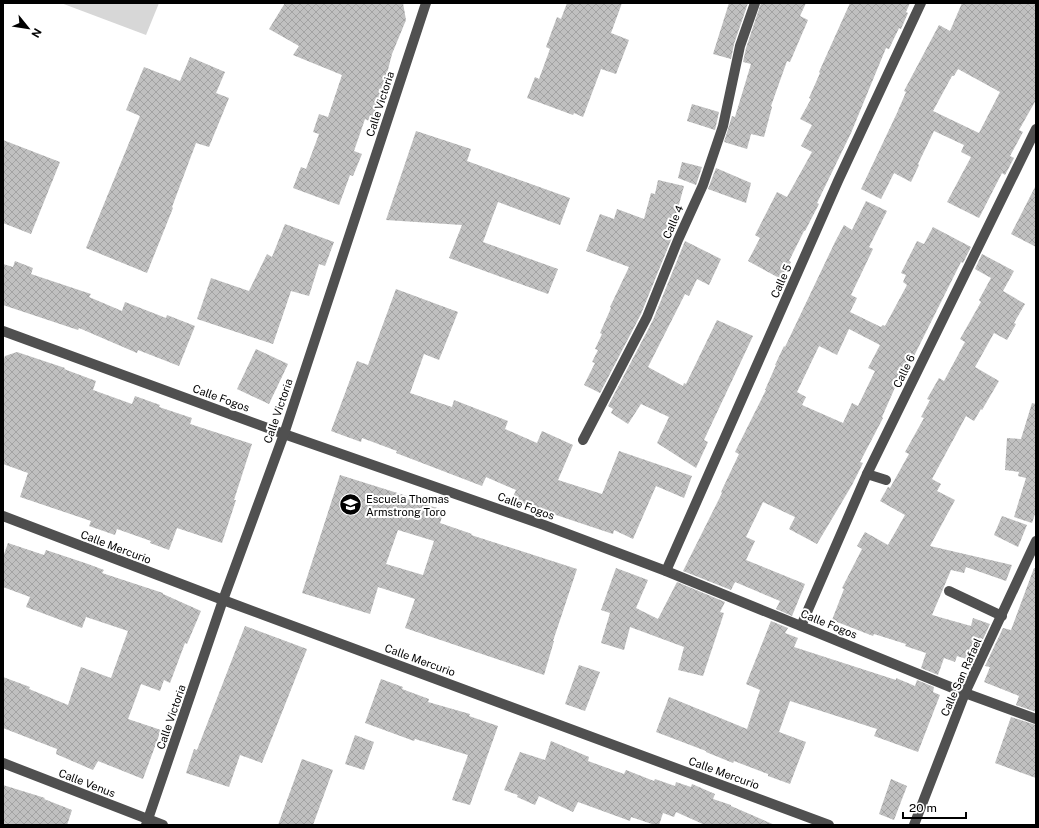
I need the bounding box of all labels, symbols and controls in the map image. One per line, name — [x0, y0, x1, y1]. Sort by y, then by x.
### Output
north arrow — [8, 8, 48, 48]
text: N — [29, 26, 44, 40]
street label: Calle Victoria — [364, 70, 396, 138]
street label: Calle 4 — [660, 203, 686, 241]
street label: Calle 5 — [768, 262, 794, 300]
street label: Calle 6 — [891, 352, 917, 390]
street label: Calle Victoria — [261, 377, 295, 445]
street label: Calle Fogos — [191, 382, 251, 414]
street label: Calle Fogos — [496, 490, 556, 522]
school or university icon: Escuela Thomas Armstrong Toro — [338, 492, 364, 518]
place label: Escuela Thomas Armstrong Toro — [366, 493, 450, 518]
street label: Calle Mercurio — [79, 528, 153, 566]
street label: Calle Fogos — [799, 607, 859, 641]
street label: Calle San Rafael — [938, 636, 984, 718]
street label: Calle Mercurio — [383, 642, 457, 678]
street label: Calle Victoria — [154, 683, 188, 751]
street label: Calle Mercurio — [687, 755, 761, 791]
street label: Calle Venus — [57, 767, 117, 799]
scale bar — [903, 794, 966, 820]
text: 20 m — [909, 801, 937, 815]

